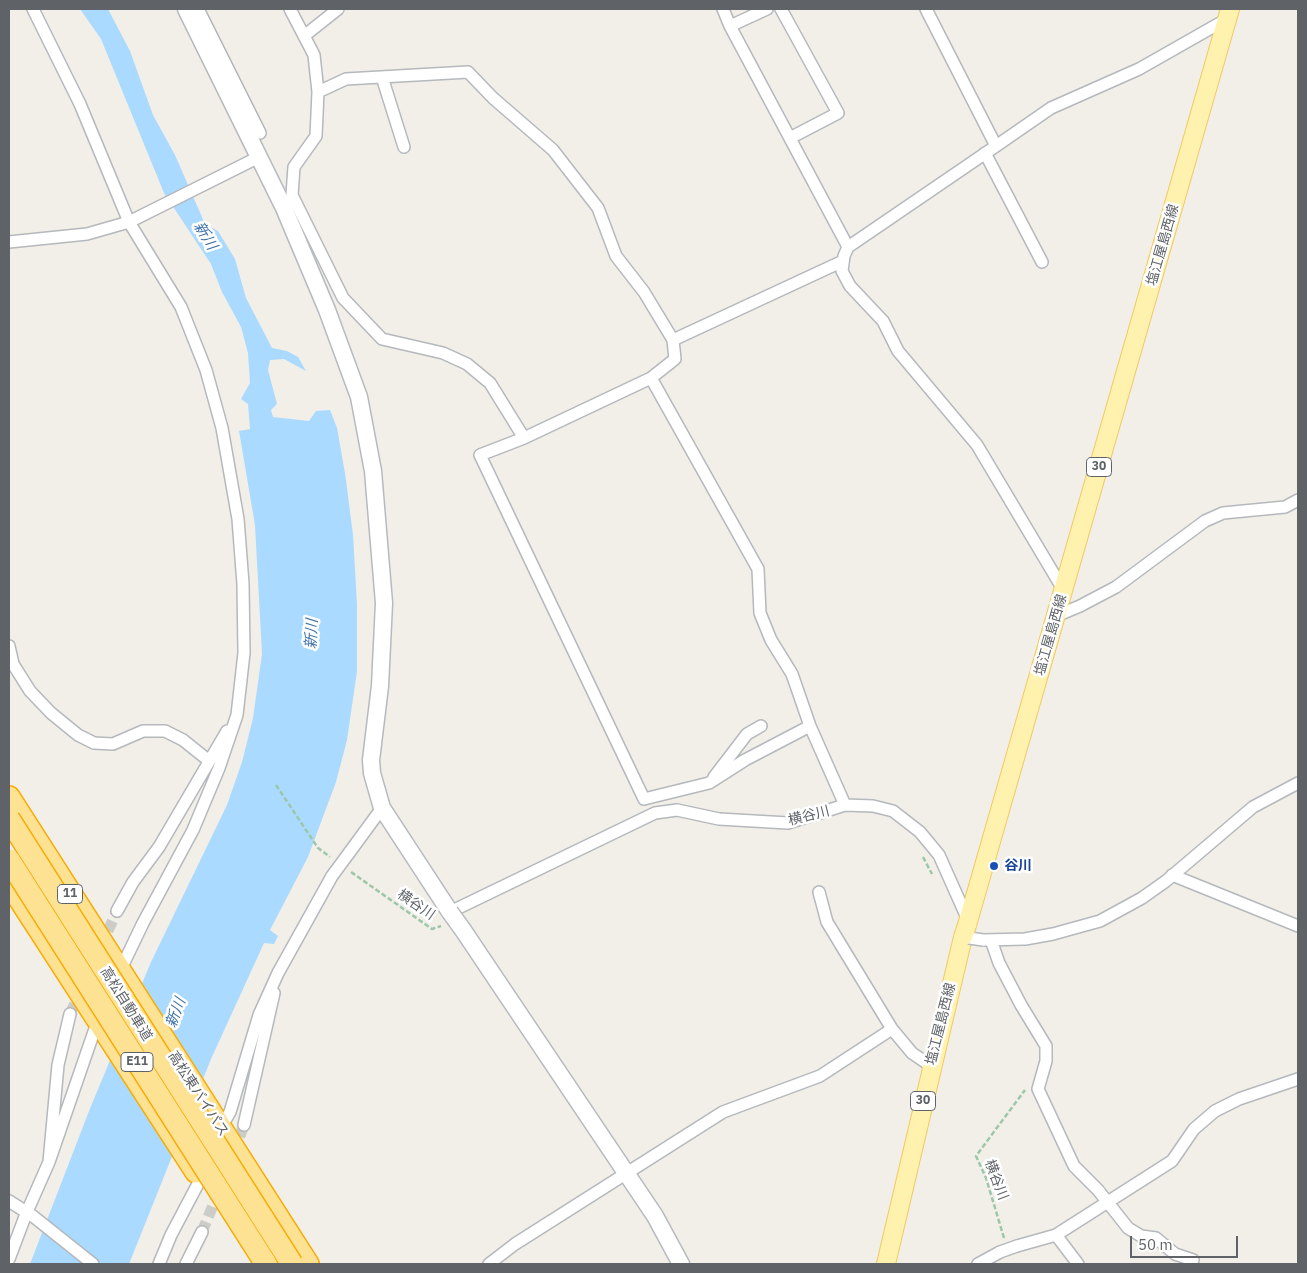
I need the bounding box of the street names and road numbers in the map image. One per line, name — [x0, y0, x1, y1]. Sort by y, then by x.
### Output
street label: 塩江屋島西線 — [1143, 202, 1183, 288]
road number: 30 — [1086, 458, 1112, 477]
street label: 塩江屋島西線 — [1031, 592, 1071, 678]
street label: 横谷川 — [787, 803, 831, 829]
road number: 11 — [58, 884, 82, 904]
street label: 横谷川 — [394, 886, 438, 924]
street label: 高松自動車道 — [97, 964, 155, 1044]
street label: 塩江屋島西線 — [923, 981, 959, 1067]
street label: 高松東バイパス — [164, 1048, 232, 1140]
road number: E11 — [121, 1052, 153, 1072]
road number: 30 — [910, 1092, 936, 1110]
street label: 横谷川 — [981, 1157, 1011, 1203]

